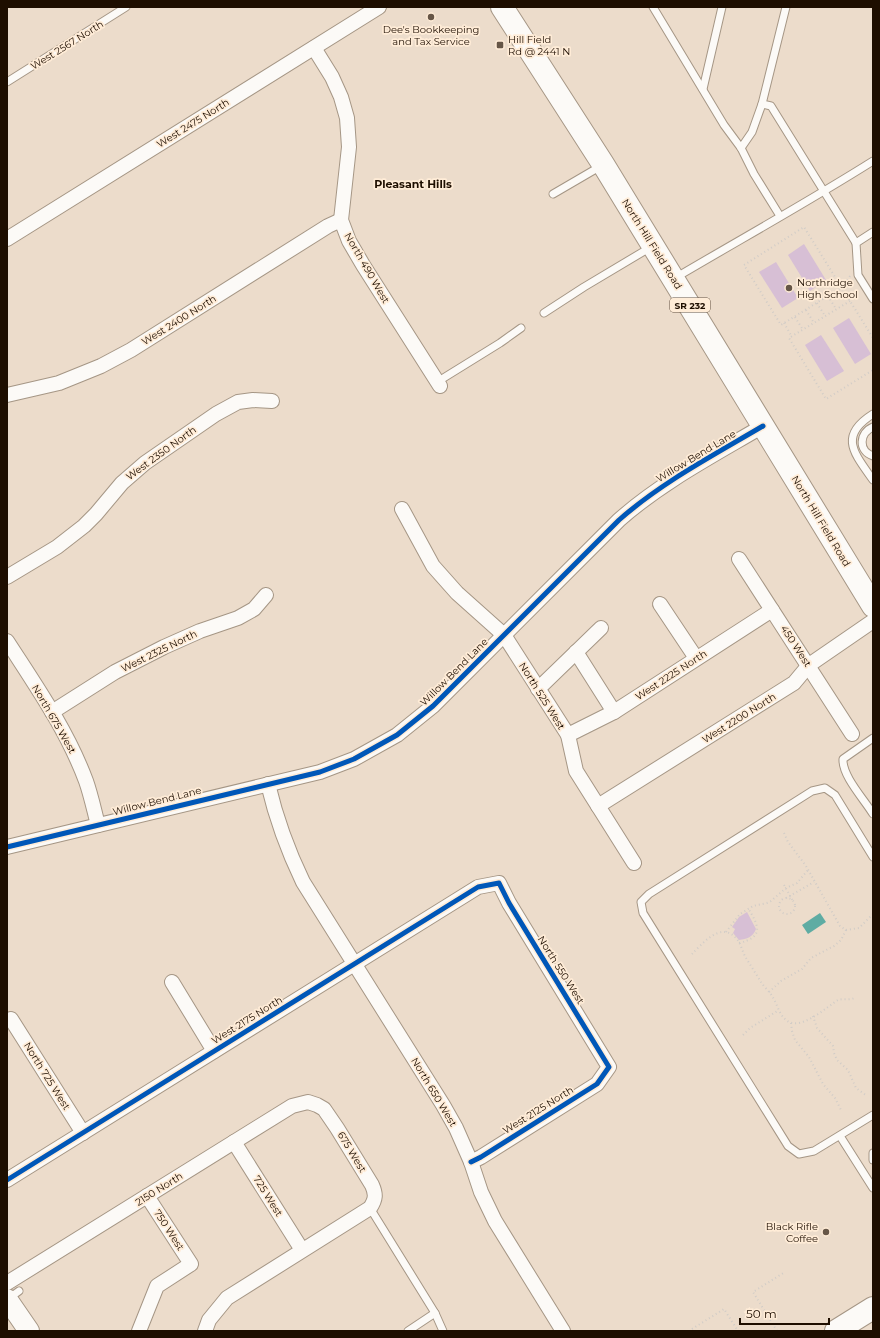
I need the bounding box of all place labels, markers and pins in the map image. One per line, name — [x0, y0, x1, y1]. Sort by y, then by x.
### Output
marker: Dee's Bookkeeping and Tax Service — [426, 12, 436, 22]
place label: Dee's Bookkeeping and Tax Service — [383, 23, 479, 48]
place label: Hill Field Rd @ 2441 N — [508, 33, 570, 58]
marker: Hill Field Rd @ 2441 N — [495, 40, 505, 50]
place label: Northridge High School — [797, 276, 858, 301]
marker: Northridge High School — [784, 283, 794, 293]
place label: Black Rifle Coffee — [766, 1220, 818, 1245]
marker: Black Rifle Coffee — [821, 1227, 831, 1237]

